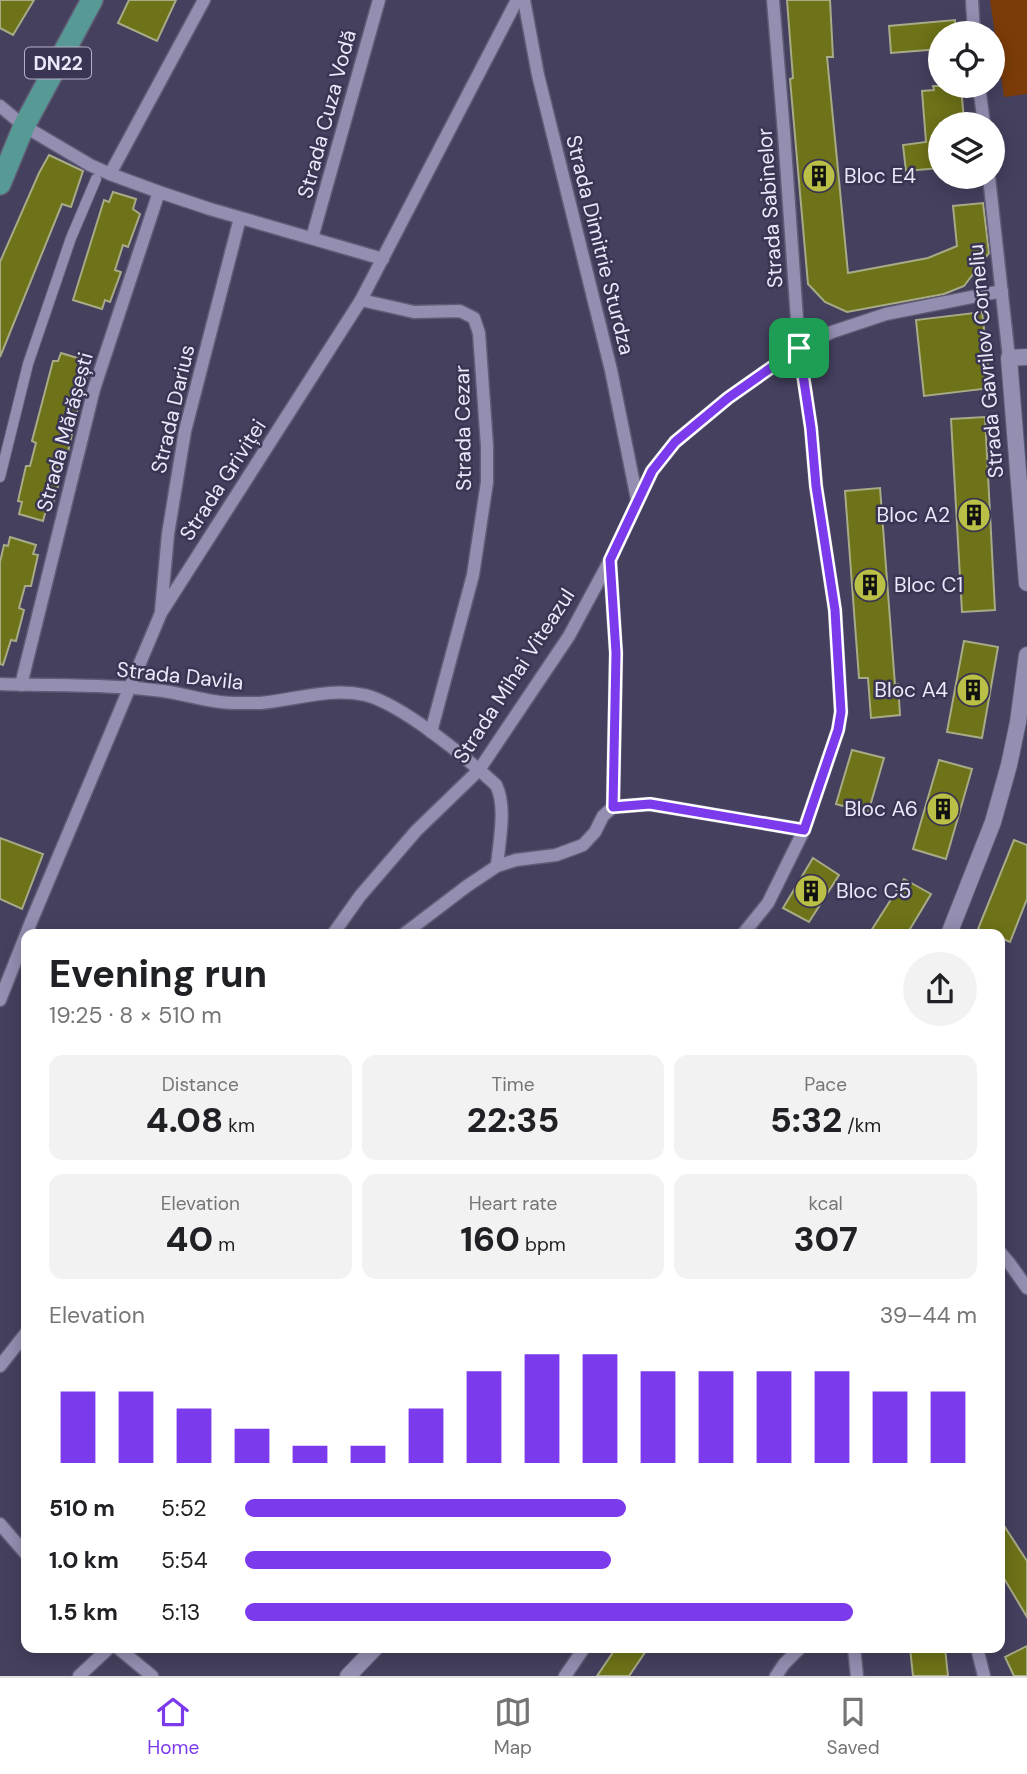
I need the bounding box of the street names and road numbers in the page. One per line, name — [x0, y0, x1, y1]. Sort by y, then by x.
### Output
street label: Strada Cuza Vodă — [291, 27, 363, 201]
road number: DN22 — [25, 48, 91, 78]
street label: Strada Sabinelor — [750, 127, 790, 289]
street label: Strada Dimitrie Sturdza — [559, 132, 641, 358]
street label: Strada Gavrilov Corneliu — [962, 243, 1010, 479]
street label: Strada Darius — [145, 342, 201, 476]
street label: Strada Mărășești — [30, 349, 100, 515]
street label: Strada Cezar — [448, 365, 478, 491]
street label: Strada Griviței — [173, 414, 273, 546]
street label: Strada Mihai Viteazul — [447, 583, 581, 769]
street label: Strada Davila — [115, 655, 245, 697]

